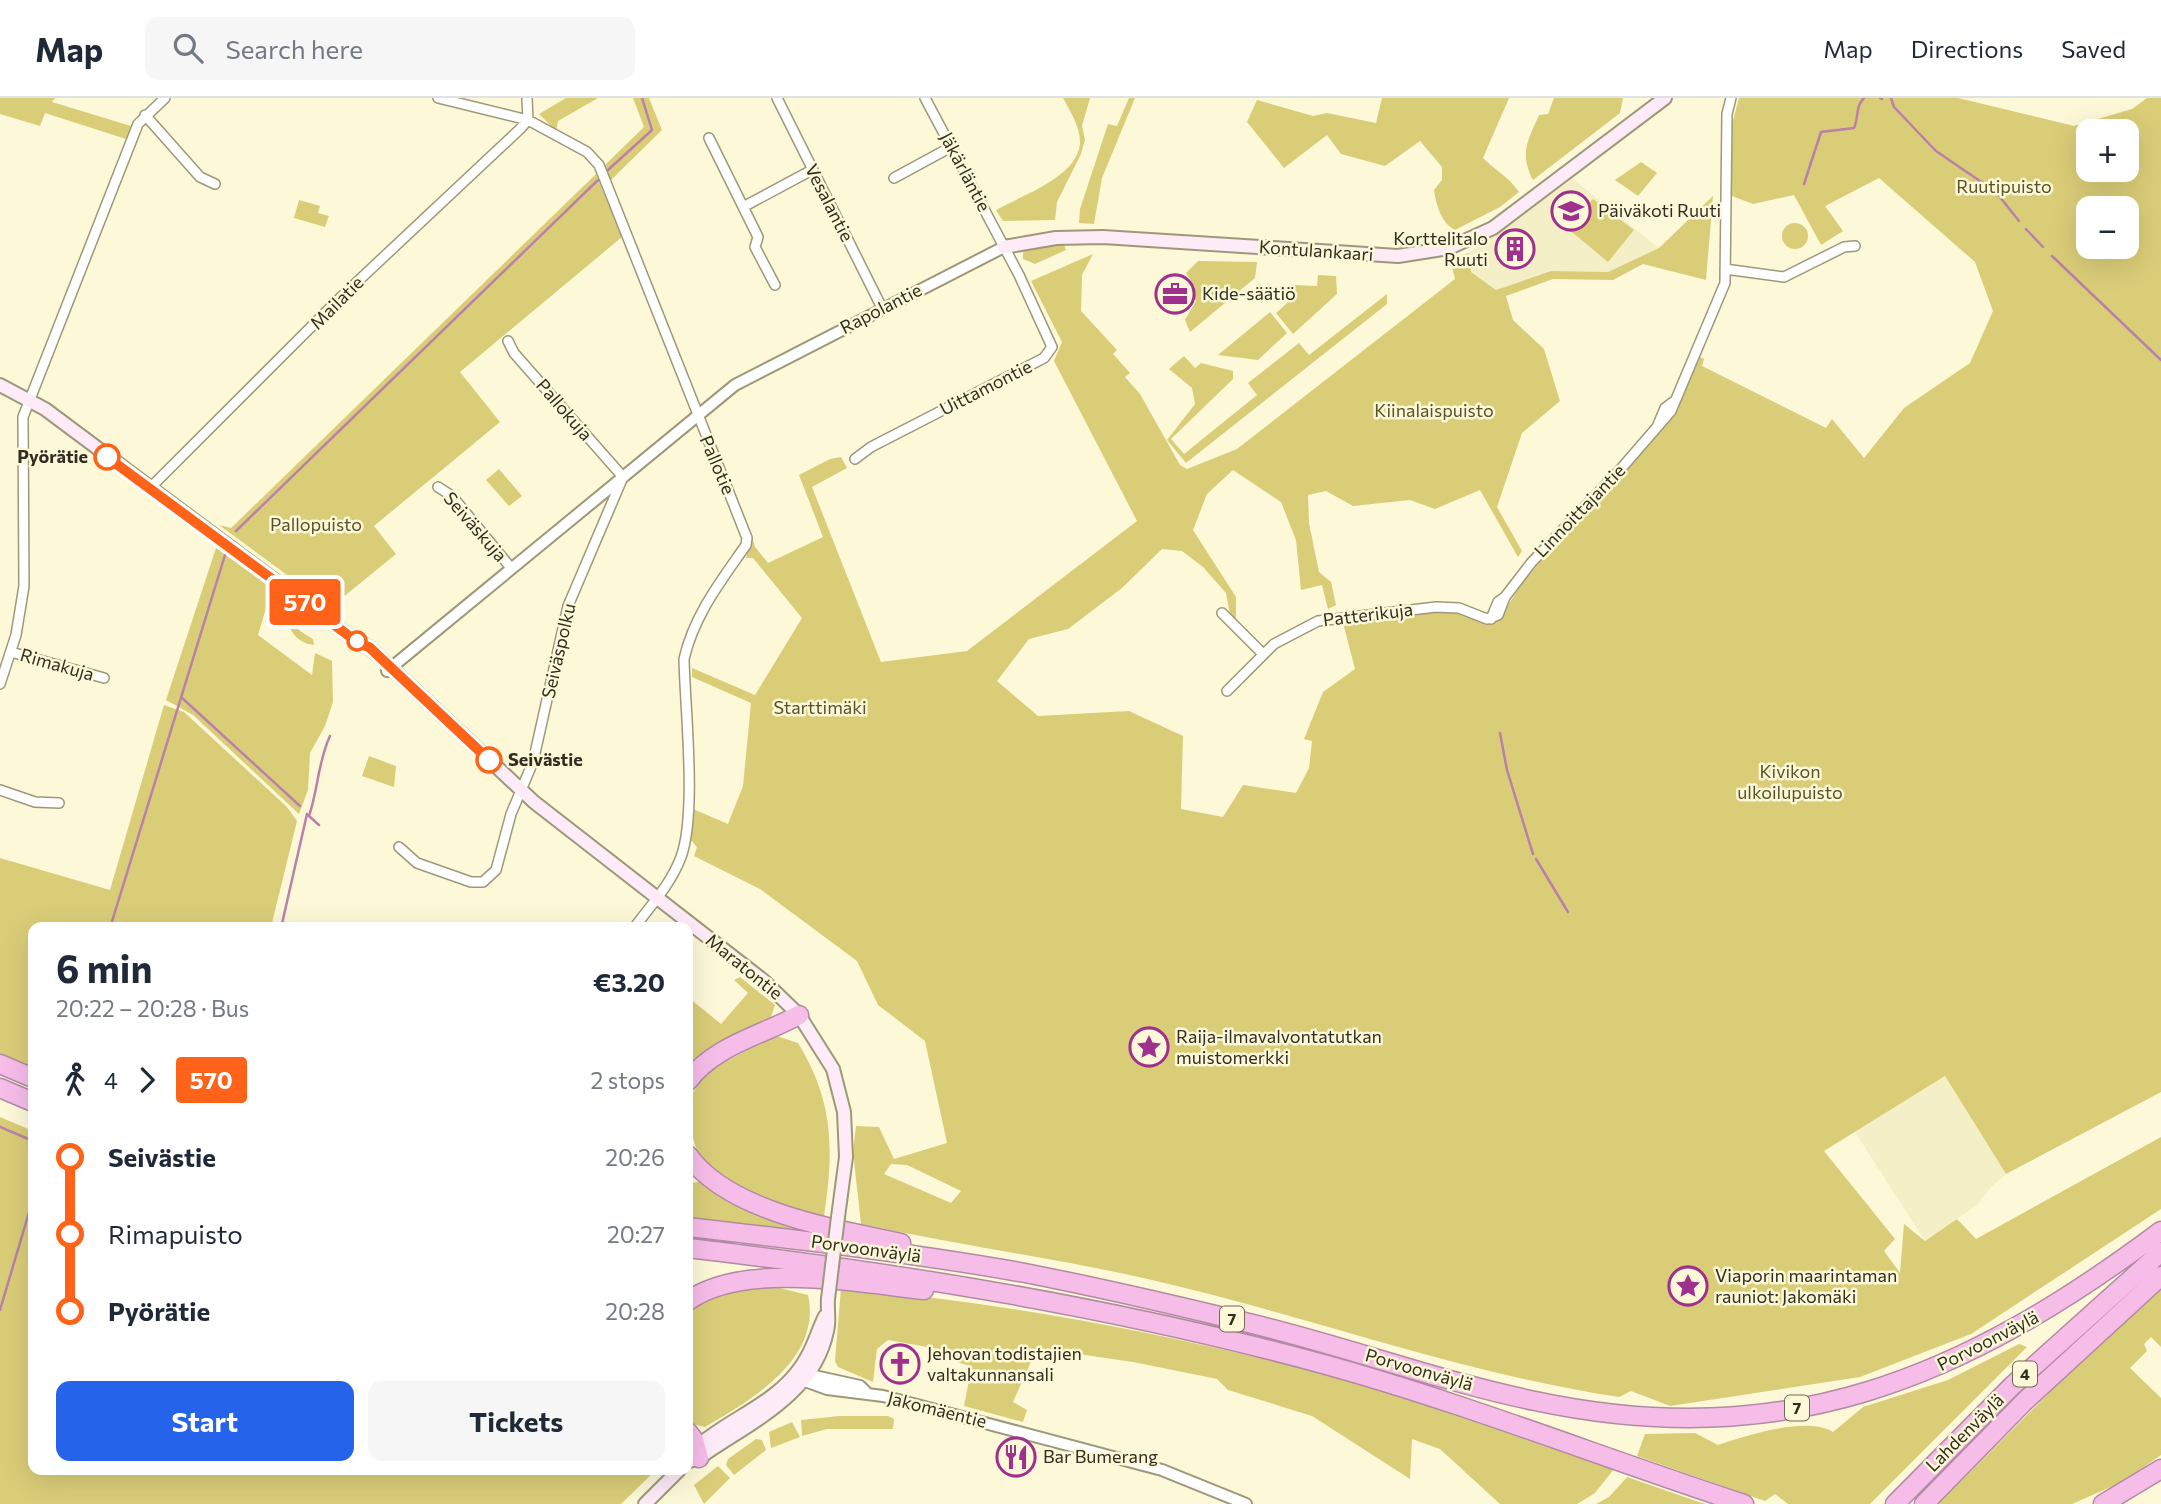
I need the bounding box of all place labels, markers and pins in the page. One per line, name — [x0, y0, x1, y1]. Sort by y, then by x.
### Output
school or university icon: Päiväkoti Ruuti — [1550, 190, 1592, 232]
place label: Päiväkoti Ruuti — [1598, 199, 1721, 221]
place label: Korttelitalo Ruuti — [1393, 227, 1488, 270]
building icon: Korttelitalo Ruuti — [1494, 228, 1536, 270]
office icon: Kide-säätiö — [1154, 273, 1196, 315]
place label: Kide-säätiö — [1202, 282, 1296, 304]
marker: Pyörätie — [94, 444, 120, 470]
place label: Pyörätie — [17, 445, 88, 467]
unlabelled marker — [347, 631, 367, 651]
marker: Seivästie — [476, 747, 502, 773]
place label: Seivästie — [508, 748, 583, 770]
place label: Raija-ilmavalvontatutkan muistomerkki — [1176, 1025, 1382, 1068]
place icon: Raija-ilmavalvontatutkan muistomerkki — [1128, 1026, 1170, 1068]
place label: Viaporin maarintaman rauniot: Jakomäki — [1715, 1264, 1897, 1307]
place icon: Viaporin maarintaman rauniot: Jakomäki — [1667, 1265, 1709, 1307]
place label: Jehovan todistajien valtakunnansali — [927, 1342, 1082, 1385]
church icon: Jehovan todistajien valtakunnansali — [879, 1343, 921, 1385]
restaurant icon: Bar Bumerang — [995, 1436, 1037, 1478]
place label: Bar Bumerang — [1043, 1445, 1158, 1467]

